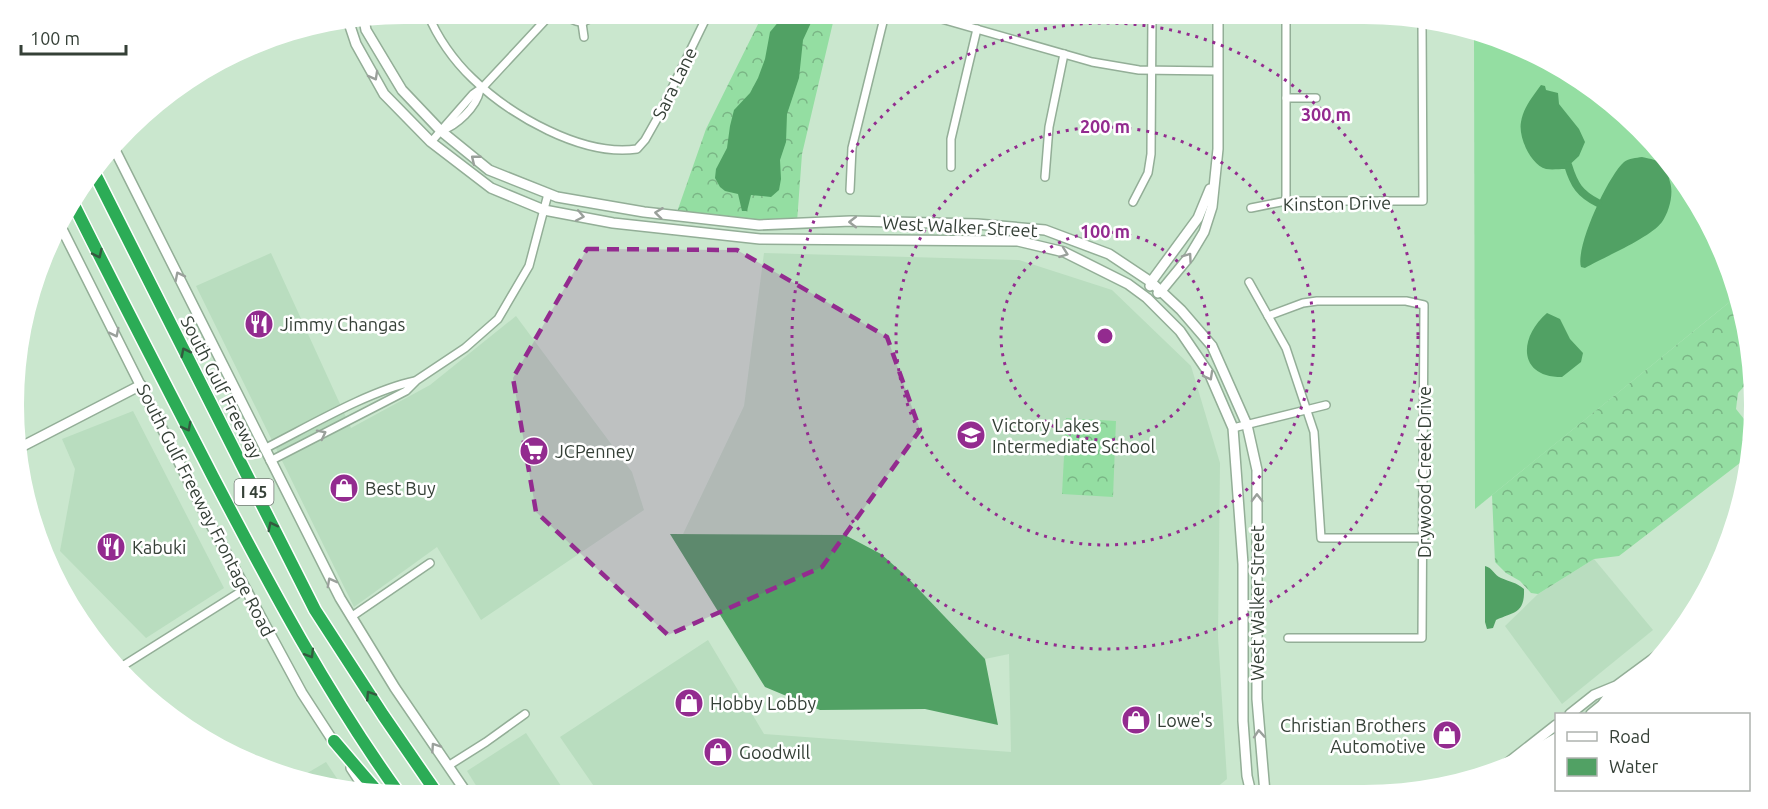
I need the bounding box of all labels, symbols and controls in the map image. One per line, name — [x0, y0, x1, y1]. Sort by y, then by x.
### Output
scale bar — [21, 18, 126, 56]
text: 100 m — [30, 28, 80, 48]
street label: Sara Lane — [648, 44, 700, 122]
one-way arrow — [367, 69, 378, 80]
text: 300 m — [1301, 104, 1351, 124]
text: 200 m — [1080, 116, 1130, 136]
one-way arrow — [470, 155, 481, 166]
street label: Kinston Drive — [1283, 192, 1391, 214]
one-way arrow — [654, 207, 664, 220]
one-way arrow — [575, 210, 585, 222]
street label: West Walker Street — [882, 212, 1038, 240]
one-way arrow — [849, 216, 858, 228]
text: 100 m — [1080, 221, 1130, 241]
one-way arrow — [1058, 246, 1069, 259]
one-way arrow — [91, 247, 102, 258]
one-way arrow — [1181, 253, 1192, 264]
one-way arrow — [175, 272, 186, 282]
restaurant icon: Jimmy Changas — [243, 308, 275, 340]
street label: South Gulf Freeway — [177, 312, 267, 462]
place label: Jimmy Changas — [280, 314, 406, 334]
centre of rings — [1095, 326, 1115, 346]
one-way arrow — [107, 327, 119, 338]
one-way arrow — [181, 347, 192, 358]
one-way arrow — [1202, 370, 1213, 380]
street label: South Gulf Freeway Frontage Road — [133, 381, 279, 639]
street label: Drywood Creek Drive — [1414, 386, 1434, 558]
place label: Victory Lakes Intermediate School — [992, 415, 1156, 456]
school or university icon: Victory Lakes Intermediate School — [955, 419, 987, 451]
one-way arrow — [180, 421, 191, 431]
one-way arrow — [316, 430, 326, 441]
supermarket icon: JCPenney — [518, 435, 550, 467]
place label: JCPenney — [555, 441, 635, 461]
shop icon: Best Buy — [328, 472, 360, 504]
place label: Best Buy — [365, 478, 436, 498]
road number: I 45 — [234, 479, 274, 505]
one-way arrow — [1251, 493, 1263, 502]
one-way arrow — [268, 522, 279, 533]
street label: West Walker Street — [1247, 525, 1267, 681]
restaurant icon: Kabuki — [95, 531, 127, 563]
place label: Kabuki — [132, 537, 186, 557]
one-way arrow — [327, 578, 338, 589]
one-way arrow — [302, 648, 314, 658]
shop icon: Hobby Lobby — [673, 687, 705, 719]
one-way arrow — [365, 691, 377, 701]
place label: Hobby Lobby — [710, 693, 817, 713]
shop icon: Lowe's — [1120, 704, 1152, 736]
place label: Lowe's — [1157, 710, 1213, 730]
legend — [1555, 713, 1750, 791]
place label: Christian Brothers Automotive — [1280, 715, 1426, 756]
shop icon: Christian Brothers Automotive — [1431, 719, 1463, 751]
text: Road — [1609, 726, 1651, 746]
one-way arrow — [1253, 730, 1266, 739]
shop icon: Goodwill — [702, 736, 734, 768]
place label: Goodwill — [739, 742, 811, 762]
one-way arrow — [431, 743, 442, 754]
text: Water — [1609, 756, 1659, 776]

